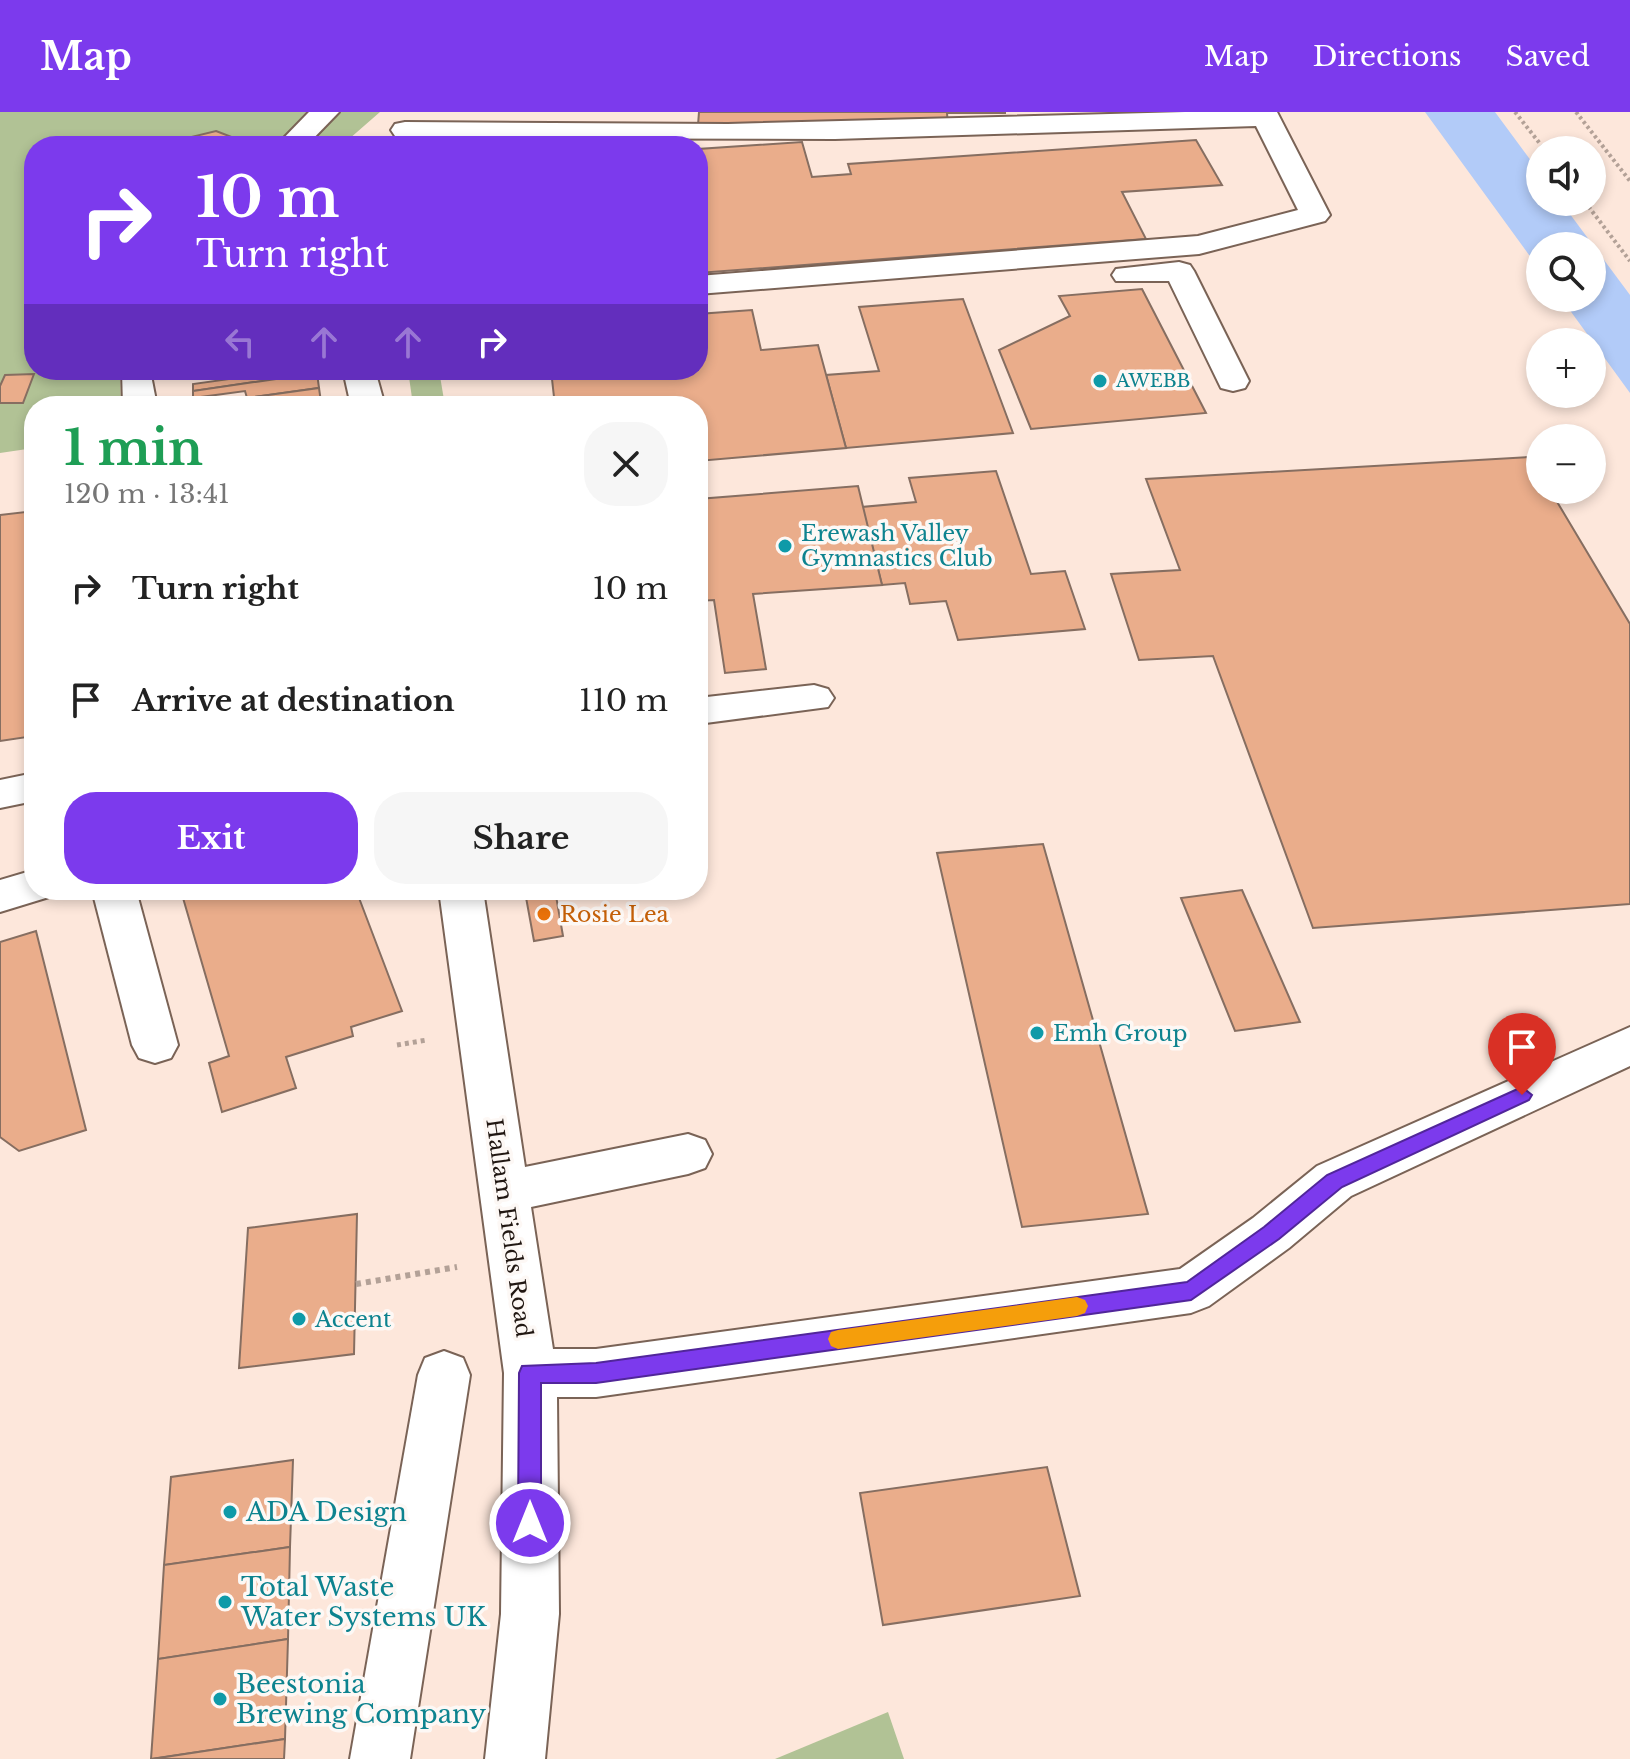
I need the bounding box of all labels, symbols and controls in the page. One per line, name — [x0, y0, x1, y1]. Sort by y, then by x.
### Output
text: Map — [40, 33, 132, 80]
text: Map — [1204, 39, 1269, 74]
text: Directions — [1313, 39, 1462, 74]
text: Saved — [1506, 39, 1590, 74]
map controls — [1526, 136, 1606, 504]
button: sound — [1526, 136, 1606, 216]
text: 10 m — [196, 163, 340, 232]
icon: right — [64, 168, 168, 272]
text: Turn right — [196, 232, 389, 277]
button: search — [1526, 232, 1606, 312]
icon: left — [218, 320, 262, 364]
icon: ahead — [302, 320, 346, 364]
icon: ahead — [386, 320, 430, 364]
icon: right — [470, 320, 514, 364]
button: + — [1526, 328, 1606, 408]
place label: AWEBB — [1115, 370, 1190, 392]
marker: AWEBB — [1091, 372, 1109, 390]
text: 1 min — [64, 418, 203, 478]
button: close — [584, 422, 668, 506]
button: − — [1526, 424, 1606, 504]
text: 120 m · 13:41 — [64, 478, 230, 510]
place label: Erewash Valley Gymnastics Club — [801, 520, 993, 572]
marker: Erewash Valley Gymnastics Club — [776, 537, 794, 555]
icon: right — [64, 566, 108, 610]
text: Turn right — [132, 570, 299, 607]
text: 10 m — [592, 570, 668, 607]
icon: arrive — [64, 678, 108, 722]
text: Arrive at destination — [132, 682, 455, 719]
text: 110 m — [579, 682, 668, 719]
button: Exit — [64, 792, 358, 884]
button: Share — [374, 792, 668, 884]
place label: Rosie Lea — [560, 901, 670, 928]
marker: Rosie Lea — [535, 905, 553, 923]
pin — [1488, 1013, 1556, 1095]
place label: Emh Group — [1053, 1020, 1188, 1047]
marker: Emh Group — [1028, 1024, 1046, 1042]
icon: arrive — [1500, 1025, 1544, 1069]
street label: Hallam Fields Road — [480, 1117, 538, 1339]
place label: Accent — [314, 1306, 392, 1333]
marker: Accent — [290, 1310, 308, 1328]
position arrow — [488, 1481, 572, 1565]
place label: ADA Design — [245, 1496, 407, 1528]
marker: ADA Design — [221, 1503, 239, 1521]
place label: Total Waste Water Systems UK — [240, 1571, 487, 1633]
marker: Total Waste Water Systems UK — [216, 1593, 234, 1611]
place label: Beestonia Brewing Company — [236, 1668, 487, 1730]
marker: Beestonia Brewing Company — [211, 1690, 229, 1708]

